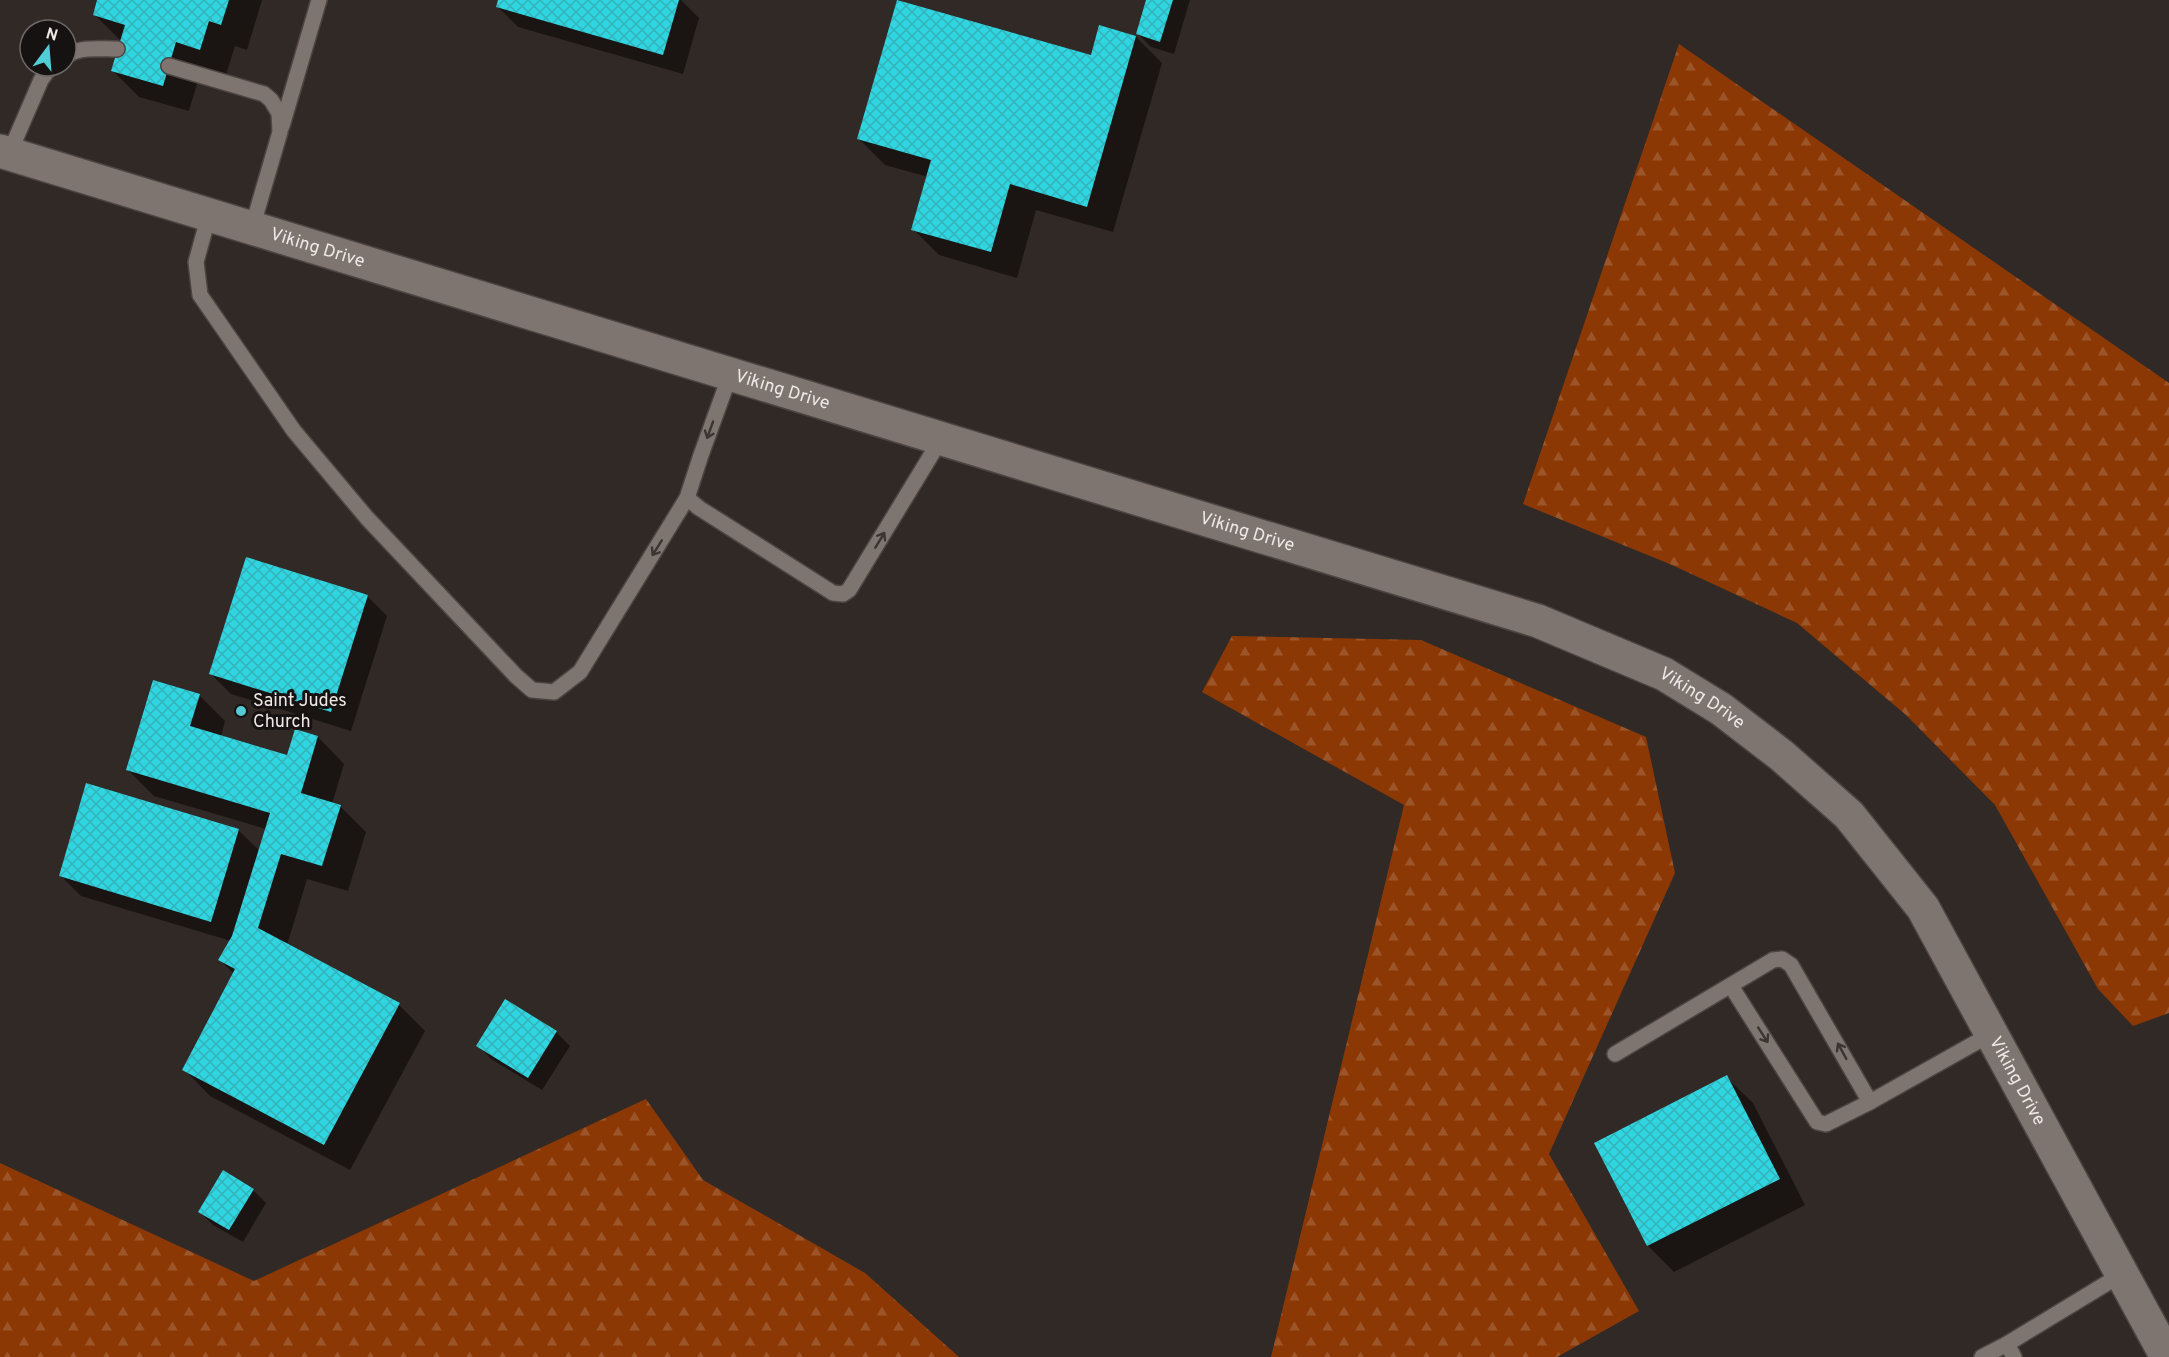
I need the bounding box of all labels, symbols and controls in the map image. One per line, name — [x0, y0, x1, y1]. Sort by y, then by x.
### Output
north arrow — [18, 18, 78, 78]
text: N — [43, 24, 60, 47]
street label: Viking Drive — [267, 223, 368, 273]
street label: Viking Drive — [732, 365, 832, 415]
one-way arrow — [703, 420, 714, 439]
street label: Viking Drive — [1197, 507, 1297, 557]
one-way arrow — [874, 532, 886, 549]
one-way arrow — [650, 539, 662, 556]
street label: Viking Drive — [1655, 662, 1750, 735]
place label: Saint Judes Church — [253, 690, 347, 734]
marker: Saint Judes Church — [234, 704, 248, 718]
one-way arrow — [1757, 1026, 1769, 1043]
street label: Viking Drive — [1984, 1033, 2051, 1130]
one-way arrow — [1836, 1043, 1848, 1060]

